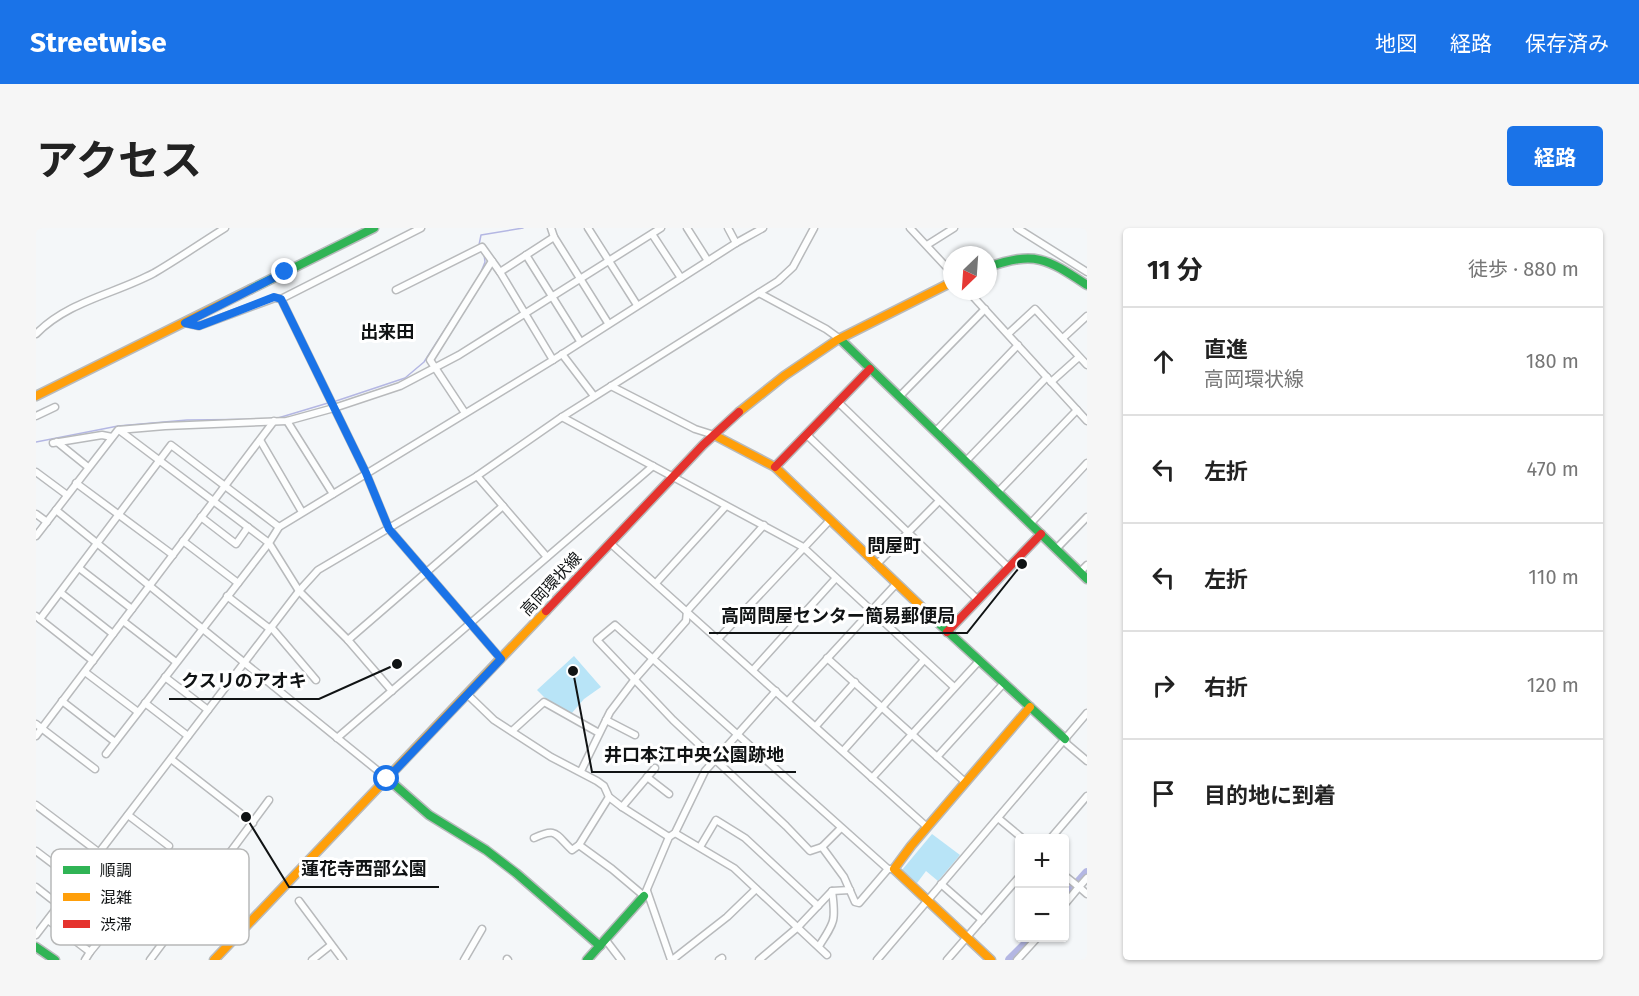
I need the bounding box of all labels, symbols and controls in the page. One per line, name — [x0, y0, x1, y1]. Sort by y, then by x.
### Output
text: Streetwise — [30, 26, 167, 59]
text: 地図 — [1375, 31, 1417, 57]
text: 経路 — [1450, 31, 1492, 57]
text: 保存済み — [1525, 31, 1609, 57]
button: 経路 — [1507, 126, 1603, 186]
text: アクセス — [36, 136, 202, 186]
north arrow — [943, 246, 997, 300]
text: 11 分 — [1147, 255, 1203, 286]
text: 徒歩 · 880 m — [1468, 257, 1579, 281]
route end — [271, 258, 297, 284]
district label: 出来田 — [360, 321, 414, 343]
text: 直進 — [1204, 336, 1248, 363]
icon: ahead — [1147, 345, 1180, 378]
text: 180 m — [1526, 349, 1579, 373]
text: 高岡環状線 — [1204, 367, 1304, 391]
icon: left — [1147, 453, 1180, 486]
text: 470 m — [1527, 457, 1579, 481]
text: 左折 — [1204, 458, 1248, 485]
district label: 問屋町 — [867, 535, 921, 557]
street label: 高岡環状線 — [517, 548, 585, 620]
icon: left — [1147, 561, 1180, 594]
text: 110 m — [1528, 565, 1579, 589]
text: 左折 — [1204, 566, 1248, 593]
callout: 高岡問屋センター簡易郵便局 — [709, 597, 967, 633]
text: 高岡問屋センター簡易郵便局 — [721, 605, 955, 627]
callout: クスリのアオキ — [169, 663, 319, 699]
icon: right — [1147, 669, 1180, 702]
text: クスリのアオキ — [181, 670, 307, 692]
text: 120 m — [1527, 673, 1579, 697]
text: 右折 — [1204, 674, 1248, 701]
callout: 井口本江中央公園跡地 — [592, 736, 796, 772]
text: 井口本江中央公園跡地 — [604, 744, 784, 766]
route start — [373, 765, 399, 791]
icon: arrive — [1147, 777, 1180, 810]
text: 目的地に到着 — [1204, 782, 1336, 809]
map controls — [1015, 834, 1069, 942]
button: + — [1015, 834, 1069, 888]
legend — [51, 849, 249, 945]
callout: 蓮花寺西部公園 — [289, 851, 439, 887]
text: 蓮花寺西部公園 — [301, 858, 427, 880]
text: 順調 — [100, 861, 132, 880]
text: 混雑 — [100, 888, 132, 907]
button: − — [1015, 888, 1069, 942]
text: 渋滞 — [100, 915, 132, 934]

